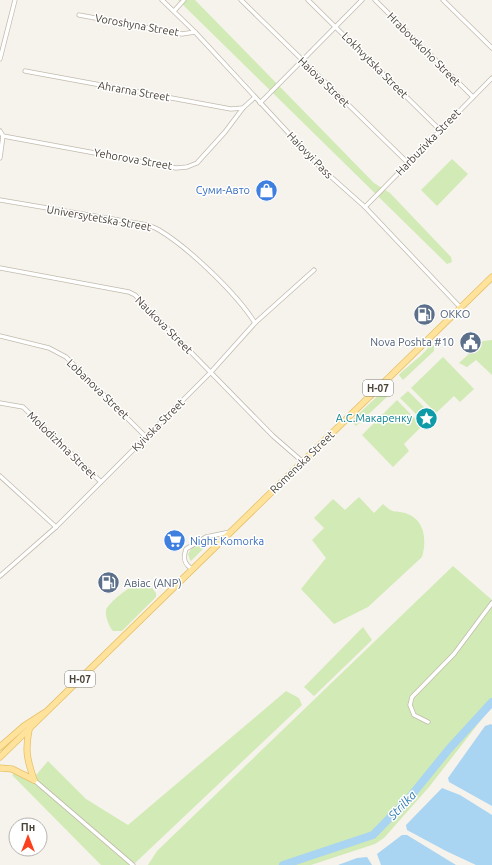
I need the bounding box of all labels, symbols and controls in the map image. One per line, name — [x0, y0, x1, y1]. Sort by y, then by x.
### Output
street label: Hrabovskoho Street — [385, 10, 463, 88]
street label: Voroshyna Street — [94, 12, 181, 38]
street label: Lokhvytska Street — [340, 30, 411, 101]
street label: Haiova Street — [296, 55, 353, 110]
street label: Ahrarna Street — [97, 79, 171, 103]
street label: Harbuzivka Street — [393, 106, 463, 178]
street label: Haiovyi Pass — [285, 129, 335, 181]
street label: Yehorova Street — [93, 146, 174, 172]
shop icon: Суми-Авто — [253, 177, 279, 203]
place label: Суми-Авто — [196, 184, 250, 196]
street label: Universytetska Street — [46, 203, 153, 233]
street label: Naukova Street — [133, 294, 196, 357]
fuel station icon: ОККО — [412, 301, 438, 327]
place label: ОККО — [440, 308, 470, 320]
public building icon: Nova Poshta #10 — [457, 329, 483, 355]
place label: Nova Poshta #10 — [370, 336, 454, 348]
street label: Lobanova Street — [65, 357, 132, 422]
road number: Н-07 — [363, 380, 393, 396]
street label: Kyivska Street — [129, 396, 187, 454]
place icon: А.С.Макаренку — [414, 405, 440, 431]
street label: Molodizhna Street — [25, 409, 99, 481]
place label: А.С.Макаренку — [336, 412, 413, 424]
street label: Romenska Street — [268, 428, 337, 496]
supermarket icon: Night Komorka — [162, 528, 188, 554]
place label: Night Komorka — [190, 535, 264, 547]
fuel station icon: Авіас (ANP) — [96, 570, 122, 596]
place label: Авіас (ANP) — [124, 577, 182, 590]
road number: Н-07 — [65, 671, 95, 687]
water label: Strilka — [385, 788, 419, 823]
north arrow — [8, 817, 48, 857]
text: Пн — [21, 821, 35, 833]

